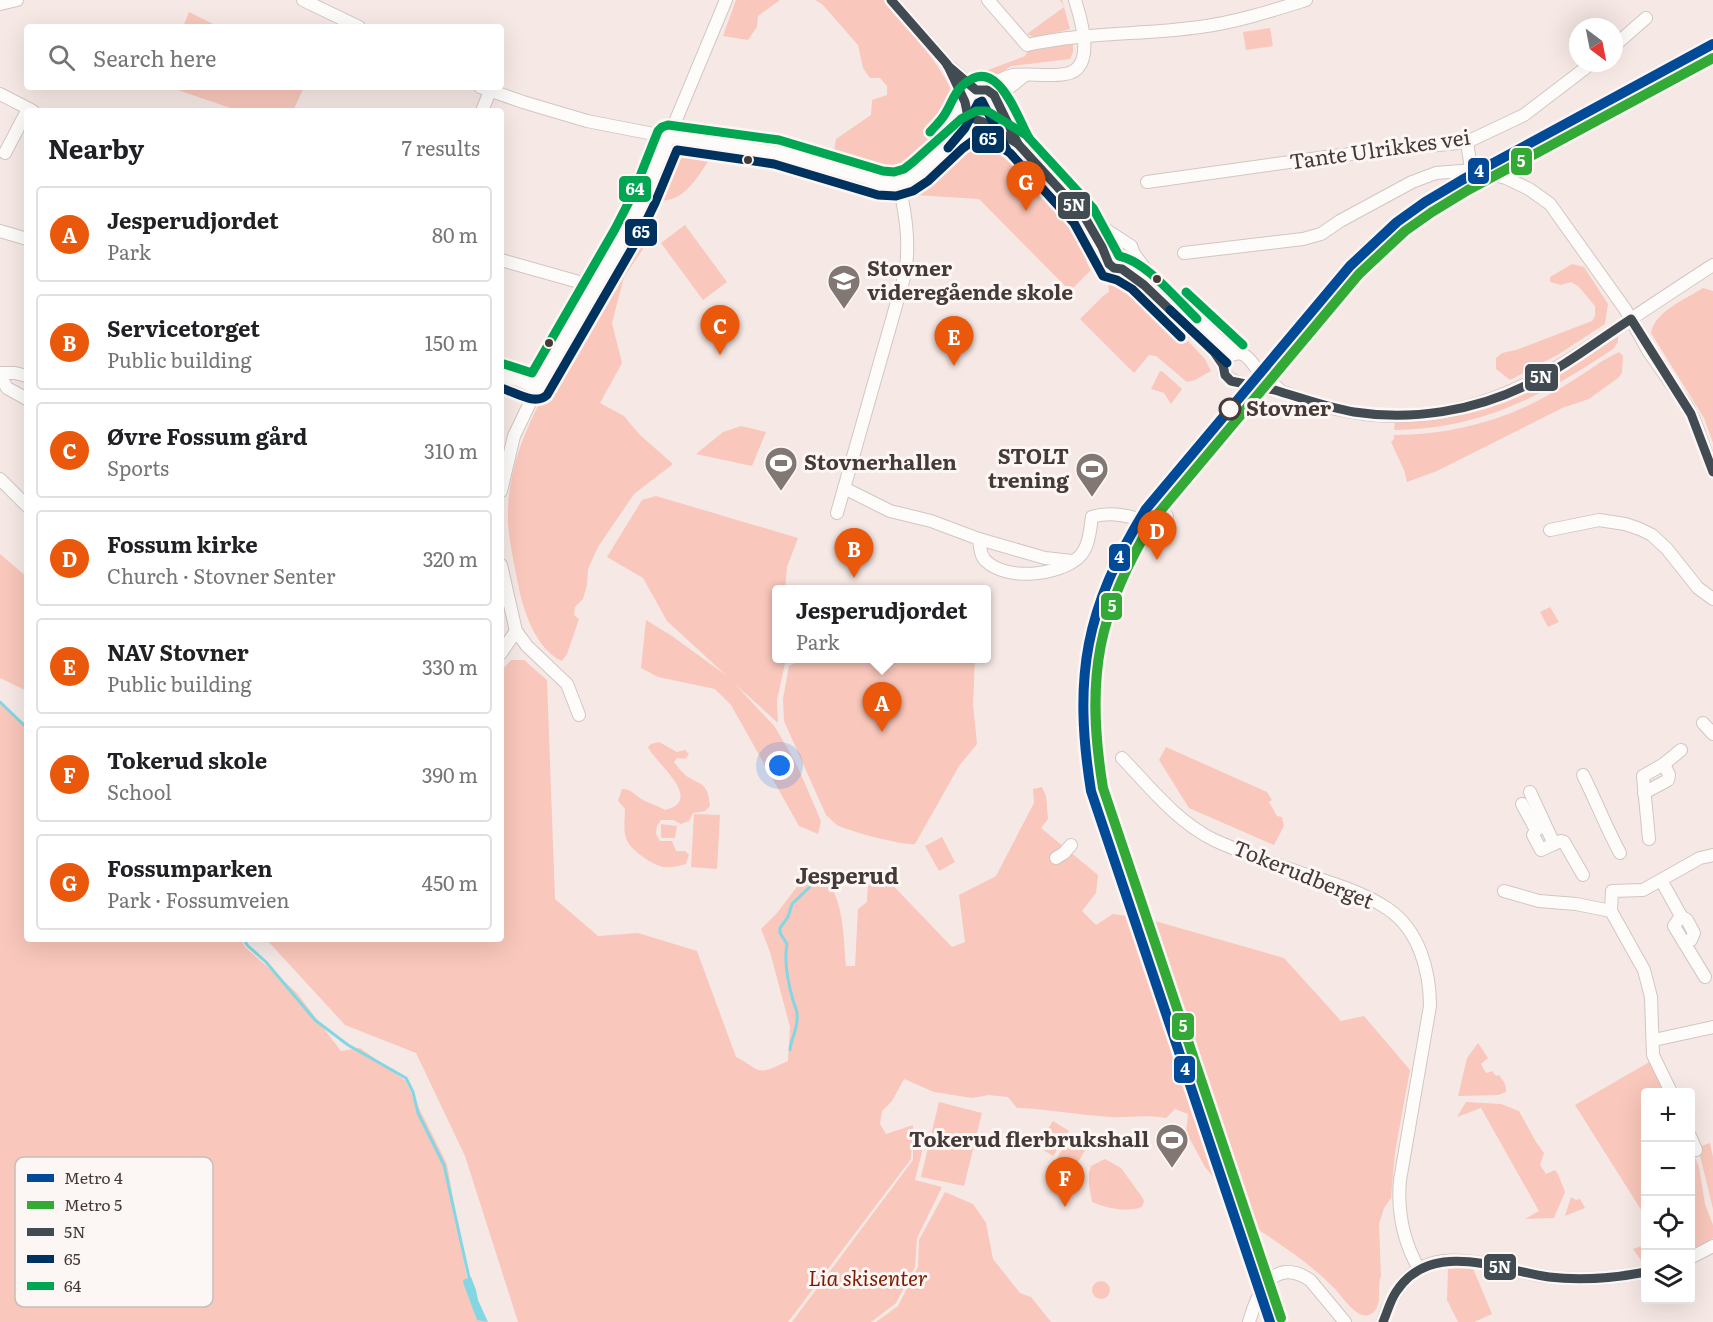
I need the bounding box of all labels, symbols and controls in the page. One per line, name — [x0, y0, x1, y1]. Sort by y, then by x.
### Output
north arrow — [1569, 18, 1623, 72]
search box — [24, 24, 504, 90]
icon: search — [45, 41, 78, 74]
text: Search here — [93, 41, 216, 74]
street label: Tante Ulrikkes vei — [1287, 119, 1472, 176]
line badge: 65 — [971, 125, 1005, 154]
text: 65 — [979, 126, 997, 150]
text: Nearby — [48, 128, 144, 167]
text: 7 results — [402, 132, 480, 162]
line badge: 5 — [1510, 147, 1533, 176]
text: 5 — [1517, 148, 1526, 172]
unlabelled marker — [742, 154, 754, 166]
line badge: 4 — [1467, 157, 1490, 185]
text: 4 — [1474, 158, 1484, 182]
pin: G — [1006, 162, 1046, 211]
line badge: 64 — [618, 175, 652, 203]
text: 64 — [626, 176, 645, 200]
line badge: 5N — [1057, 191, 1091, 220]
text: 5N — [1063, 192, 1085, 216]
text: Jesperudjordet — [107, 203, 279, 236]
line badge: 65 — [624, 218, 658, 247]
text: A — [62, 219, 77, 249]
text: 80 m — [432, 219, 478, 249]
text: 65 — [632, 219, 650, 243]
text: Park — [107, 236, 151, 266]
place label: Stovner videregående skole — [867, 251, 1073, 306]
school or university icon: Stovner videregående skole — [826, 263, 862, 310]
unlabelled marker — [1151, 273, 1163, 285]
pin: C — [700, 306, 740, 355]
text: Servicetorget — [107, 311, 260, 344]
pin: E — [934, 316, 974, 366]
text: B — [63, 327, 76, 357]
text: 150 m — [425, 327, 478, 357]
unlabelled marker — [543, 337, 555, 349]
text: Public building — [107, 344, 252, 374]
line badge: 5N — [1524, 363, 1559, 392]
text: 5N — [1530, 364, 1552, 388]
place label: Stovner — [1246, 391, 1332, 422]
marker: Stovner — [1219, 398, 1241, 420]
text: Øvre Fossum gård — [107, 419, 308, 452]
text: C — [62, 435, 77, 465]
text: 310 m — [424, 435, 478, 465]
place label: STOLT trening — [988, 439, 1069, 494]
sports icon: Stovnerhallen — [763, 445, 799, 492]
place label: Stovnerhallen — [804, 445, 957, 476]
sports icon: STOLT trening — [1074, 451, 1110, 498]
text: Sports — [107, 452, 169, 482]
pin: D — [1138, 510, 1176, 560]
text: Fossum kirke — [107, 527, 258, 560]
pin: B — [834, 528, 874, 578]
text: D — [62, 543, 77, 573]
text: 320 m — [423, 543, 478, 573]
line badge: 4 — [1108, 543, 1131, 572]
text: 4 — [1114, 544, 1124, 568]
text: Church · Stovner Senter — [107, 560, 335, 590]
popup — [772, 585, 991, 663]
line badge: 5 — [1100, 592, 1123, 621]
text: Jesperudjordet — [796, 593, 967, 626]
text: 5 — [1108, 593, 1117, 617]
text: Park — [796, 626, 840, 656]
text: NAV Stovner — [107, 635, 249, 668]
text: E — [63, 651, 76, 681]
text: 330 m — [422, 651, 478, 681]
text: Public building — [107, 668, 252, 698]
pin: A — [862, 682, 902, 732]
text: Tokerud skole — [107, 743, 267, 776]
your location — [765, 751, 794, 780]
text: F — [63, 759, 76, 789]
text: 390 m — [422, 759, 478, 789]
text: School — [107, 776, 172, 806]
street label: Tokerudberget — [1229, 830, 1379, 915]
text: Fossumparken — [107, 851, 272, 884]
district label: Jesperud — [795, 858, 899, 891]
text: G — [62, 867, 77, 897]
text: 450 m — [422, 867, 478, 897]
text: Park · Fossumveien — [107, 884, 290, 914]
line badge: 5 — [1171, 1012, 1195, 1041]
text: 5 — [1179, 1013, 1188, 1037]
line badge: 4 — [1173, 1055, 1196, 1084]
text: 4 — [1180, 1056, 1190, 1080]
map controls — [1641, 1088, 1695, 1304]
button: + — [1641, 1088, 1695, 1142]
place label: Tokerud flerbrukshall — [909, 1122, 1149, 1153]
sports icon: Tokerud flerbrukshall — [1154, 1122, 1190, 1169]
button: − — [1641, 1142, 1695, 1196]
legend — [15, 1157, 213, 1307]
pin: F — [1046, 1158, 1084, 1207]
text: Metro 4 — [64, 1165, 123, 1189]
text: Metro 5 — [64, 1192, 122, 1216]
button: locate — [1641, 1196, 1695, 1250]
text: 5N — [64, 1219, 86, 1243]
text: 65 — [64, 1246, 81, 1270]
button: layers — [1641, 1250, 1695, 1304]
line badge: 5N — [1483, 1253, 1517, 1281]
text: 5N — [1489, 1254, 1511, 1278]
park label: Lia skisenter — [808, 1261, 928, 1292]
text: 64 — [64, 1273, 82, 1297]

